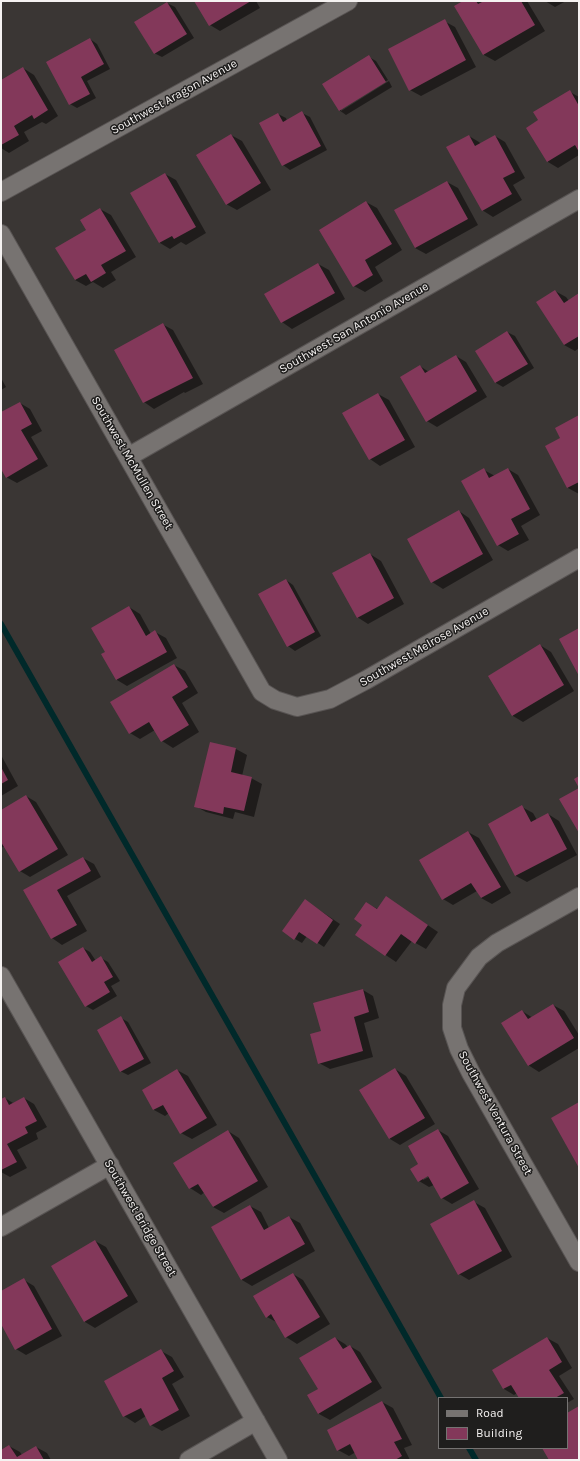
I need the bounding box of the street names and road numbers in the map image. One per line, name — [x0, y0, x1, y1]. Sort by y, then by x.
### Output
street label: Southwest Aragon Avenue — [108, 56, 240, 138]
street label: Southwest San Antonio Avenue — [277, 279, 431, 377]
street label: Southwest McMullen Street — [88, 394, 176, 532]
street label: Southwest Melrose Avenue — [357, 604, 491, 690]
street label: Southwest Ventura Street — [455, 1048, 535, 1178]
street label: Southwest Bridge Street — [101, 1157, 179, 1279]

